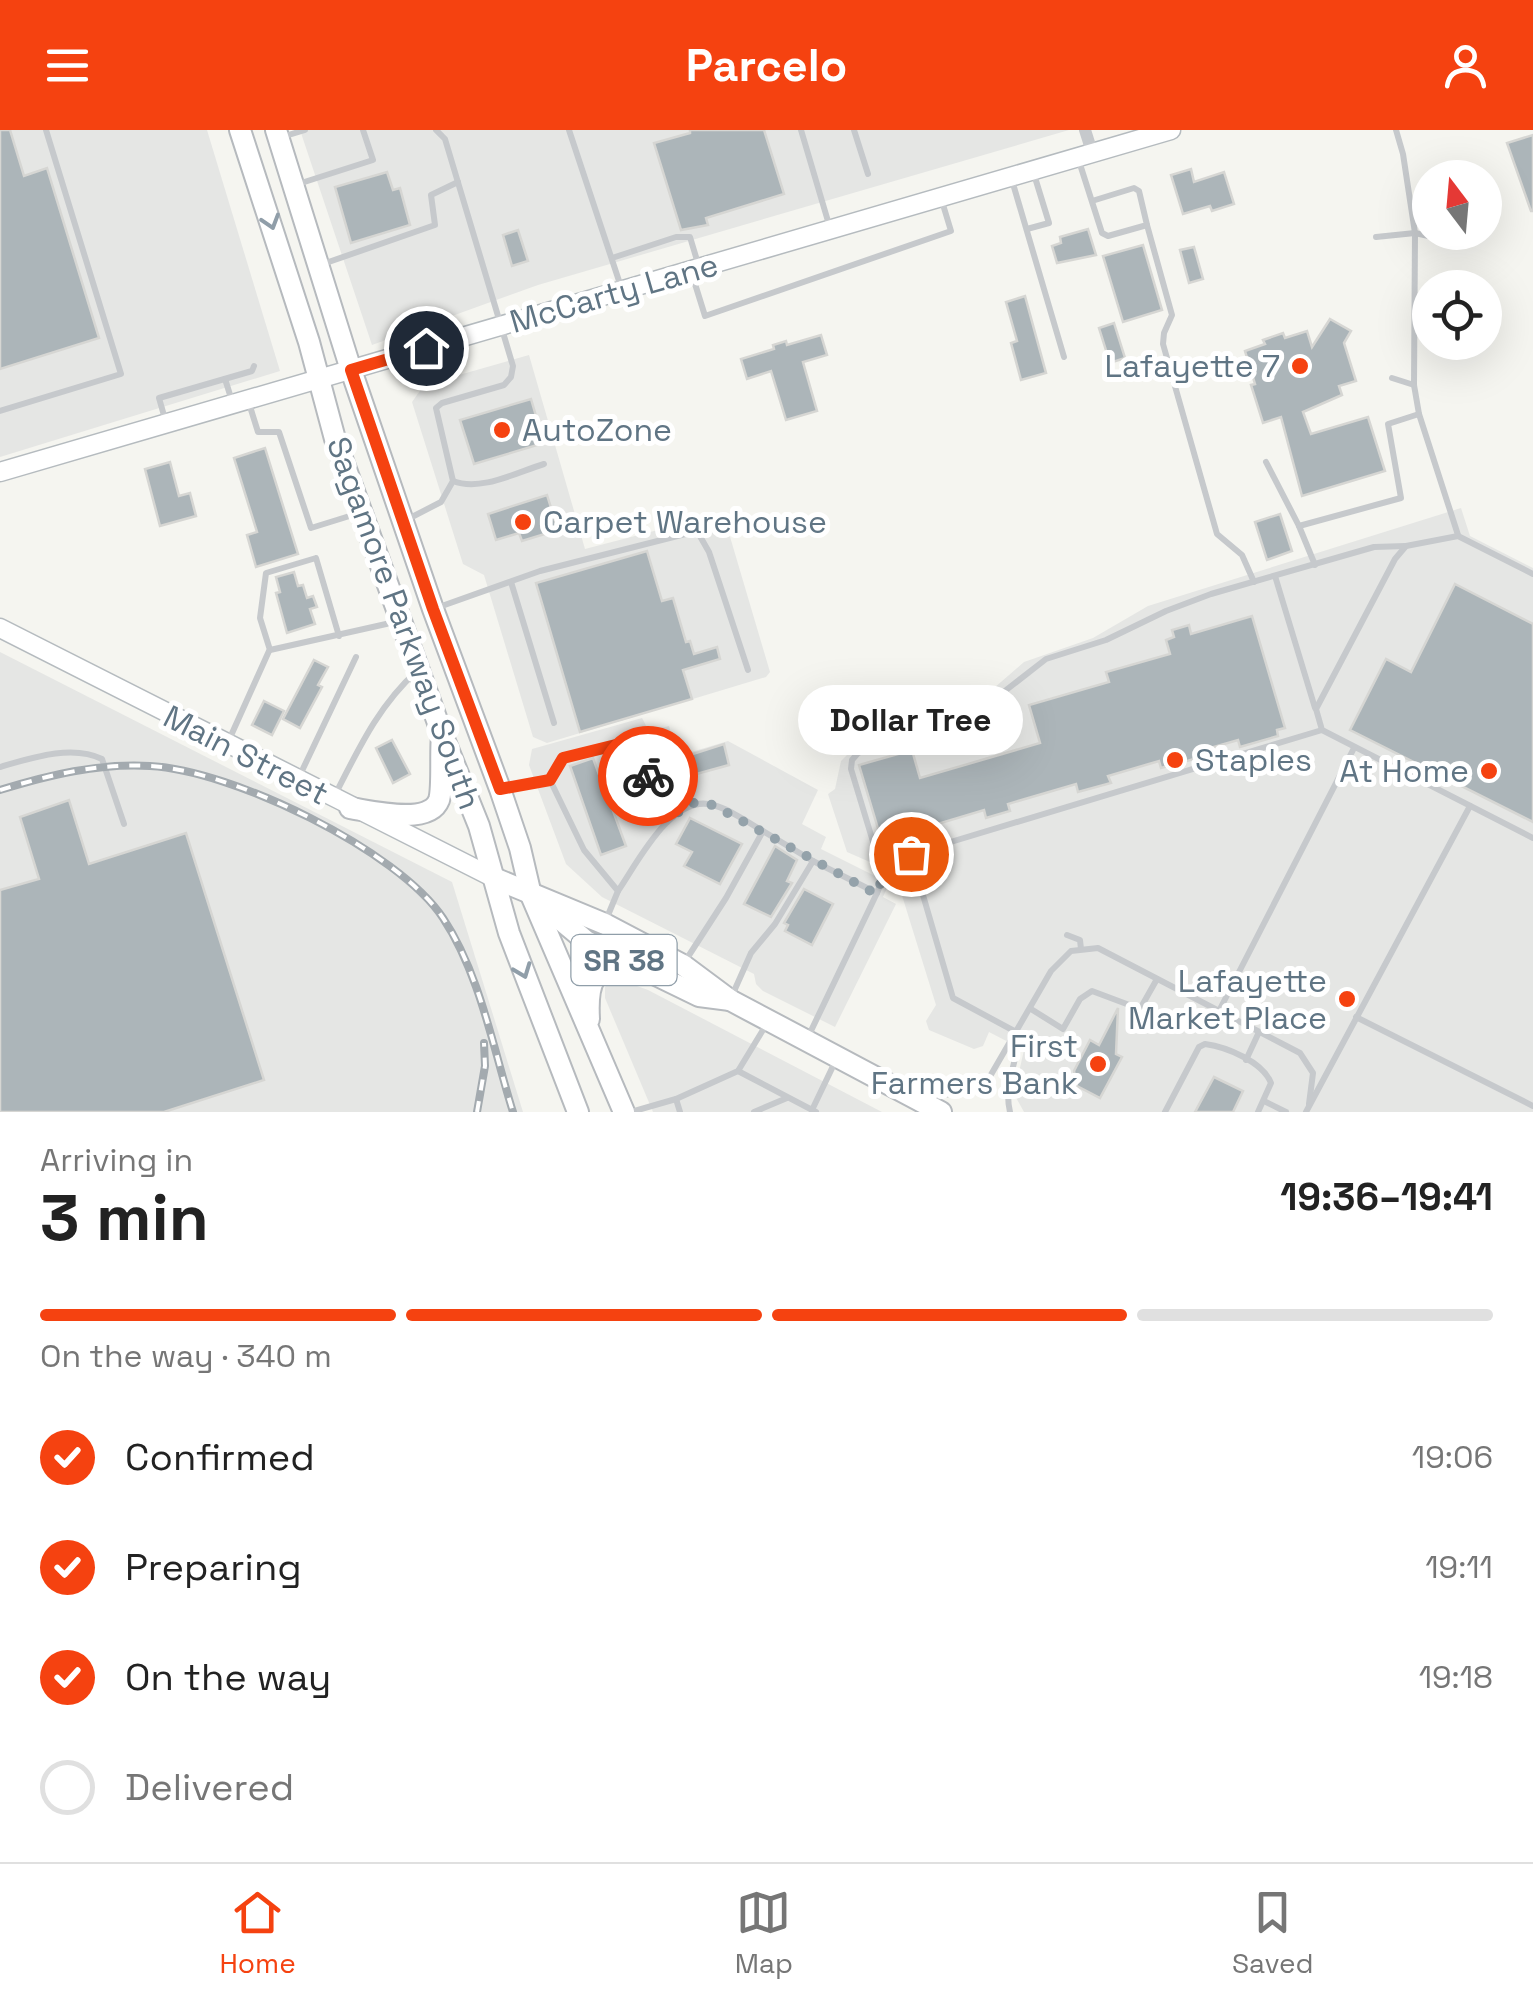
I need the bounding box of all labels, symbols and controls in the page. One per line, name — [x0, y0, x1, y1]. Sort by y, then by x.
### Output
text: Parcelo — [686, 37, 847, 94]
icon: menu — [40, 38, 95, 93]
icon: person — [1438, 38, 1493, 93]
north arrow — [1412, 160, 1502, 250]
map controls — [1412, 160, 1502, 360]
one-way arrow — [260, 213, 280, 230]
street label: McCarty Lane — [505, 244, 723, 342]
button: locate — [1412, 270, 1502, 360]
pin — [384, 306, 469, 391]
icon: home — [399, 321, 454, 376]
place label: Lafayette 7 — [1105, 346, 1280, 386]
marker: Lafayette 7 — [1289, 355, 1311, 377]
place label: AutoZone — [522, 410, 672, 450]
marker: AutoZone — [491, 419, 513, 441]
street label: Sagamore Parkway South — [318, 431, 490, 815]
place label: Carpet Warehouse — [543, 502, 827, 542]
marker: Carpet Warehouse — [512, 511, 534, 533]
callout: Dollar Tree — [798, 684, 1024, 754]
street label: Main Street — [157, 696, 335, 814]
text: Dollar Tree — [830, 700, 991, 740]
courier — [598, 726, 698, 826]
place label: Staples — [1195, 740, 1312, 780]
icon: bike — [621, 749, 676, 804]
marker: Staples — [1164, 749, 1186, 771]
place label: At Home — [1339, 751, 1469, 791]
marker: At Home — [1478, 760, 1500, 782]
pin — [869, 812, 954, 897]
icon: bag — [884, 827, 939, 882]
road number: SR 38 — [572, 935, 676, 985]
one-way arrow — [512, 961, 532, 978]
place label: Lafayette Market Place — [1128, 961, 1327, 1038]
marker: Lafayette Market Place — [1336, 988, 1358, 1010]
place label: First Farmers Bank — [871, 1026, 1078, 1103]
marker: First Farmers Bank — [1087, 1053, 1109, 1075]
text: Arriving in — [40, 1140, 193, 1180]
text: 19:36–19:41 — [1280, 1173, 1493, 1221]
text: 3 min — [40, 1176, 209, 1259]
text: On the way · 340 m — [40, 1336, 332, 1376]
icon: check — [40, 1430, 95, 1485]
text: Confirmed — [125, 1433, 315, 1481]
text: 19:06 — [1412, 1437, 1493, 1477]
icon: check — [40, 1540, 95, 1595]
text: Preparing — [125, 1543, 302, 1591]
text: 19:11 — [1425, 1547, 1493, 1587]
icon: check — [40, 1650, 95, 1705]
text: On the way — [125, 1653, 331, 1701]
text: 19:18 — [1419, 1657, 1493, 1697]
text: Delivered — [125, 1763, 294, 1811]
tab: Home — [219, 1885, 296, 1981]
tab: Map — [735, 1885, 793, 1981]
tab: Saved — [1232, 1885, 1314, 1981]

